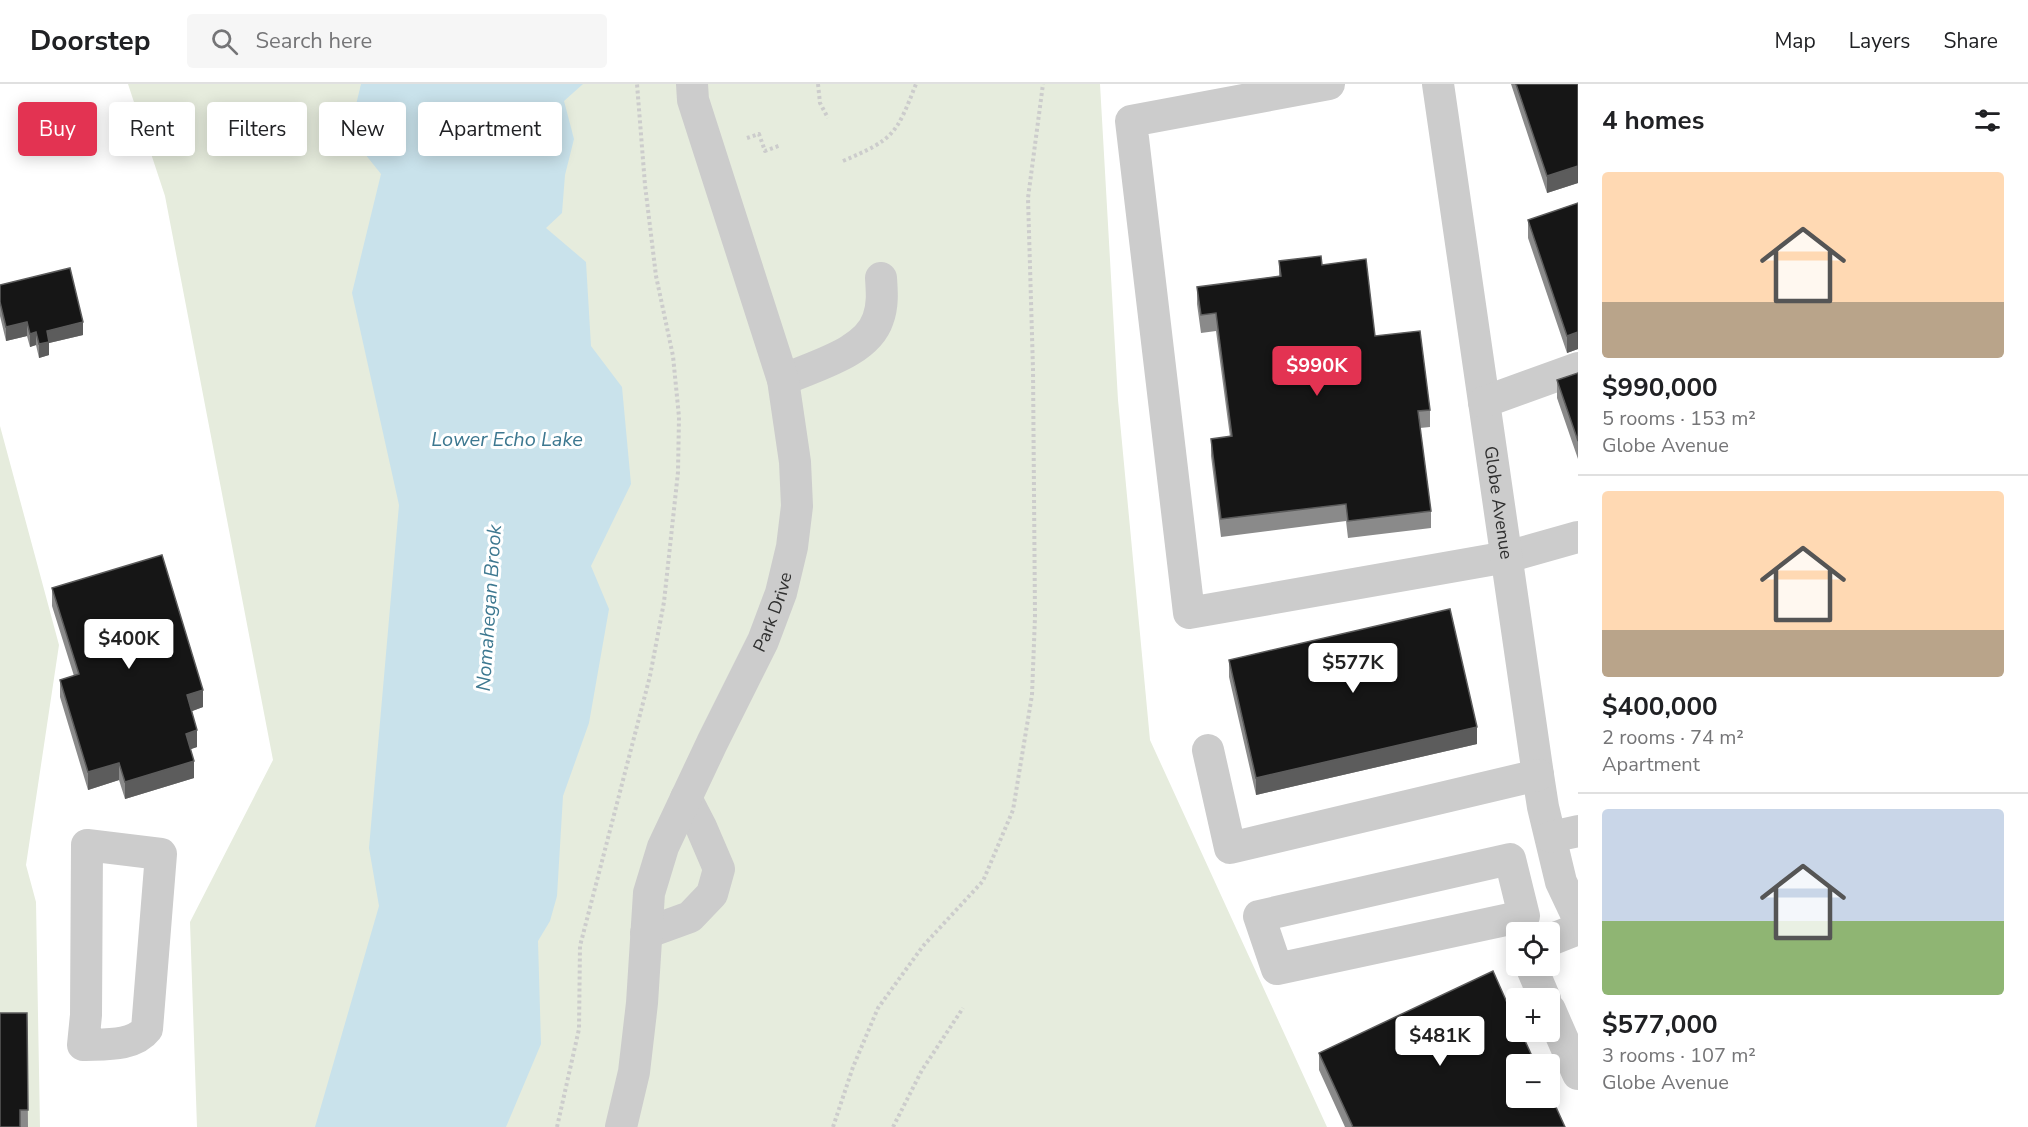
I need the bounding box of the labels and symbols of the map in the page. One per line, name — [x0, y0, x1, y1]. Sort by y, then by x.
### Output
pin: $990K — [1275, 346, 1359, 397]
water label: Lower Echo Lake — [431, 426, 583, 453]
street label: Globe Avenue — [1479, 444, 1519, 561]
water label: Nomahegan Brook — [470, 523, 508, 692]
street label: Park Drive — [747, 570, 798, 656]
pin: $400K — [87, 619, 171, 670]
pin: $577K — [1311, 643, 1395, 694]
pin: $481K — [1398, 1016, 1482, 1067]

